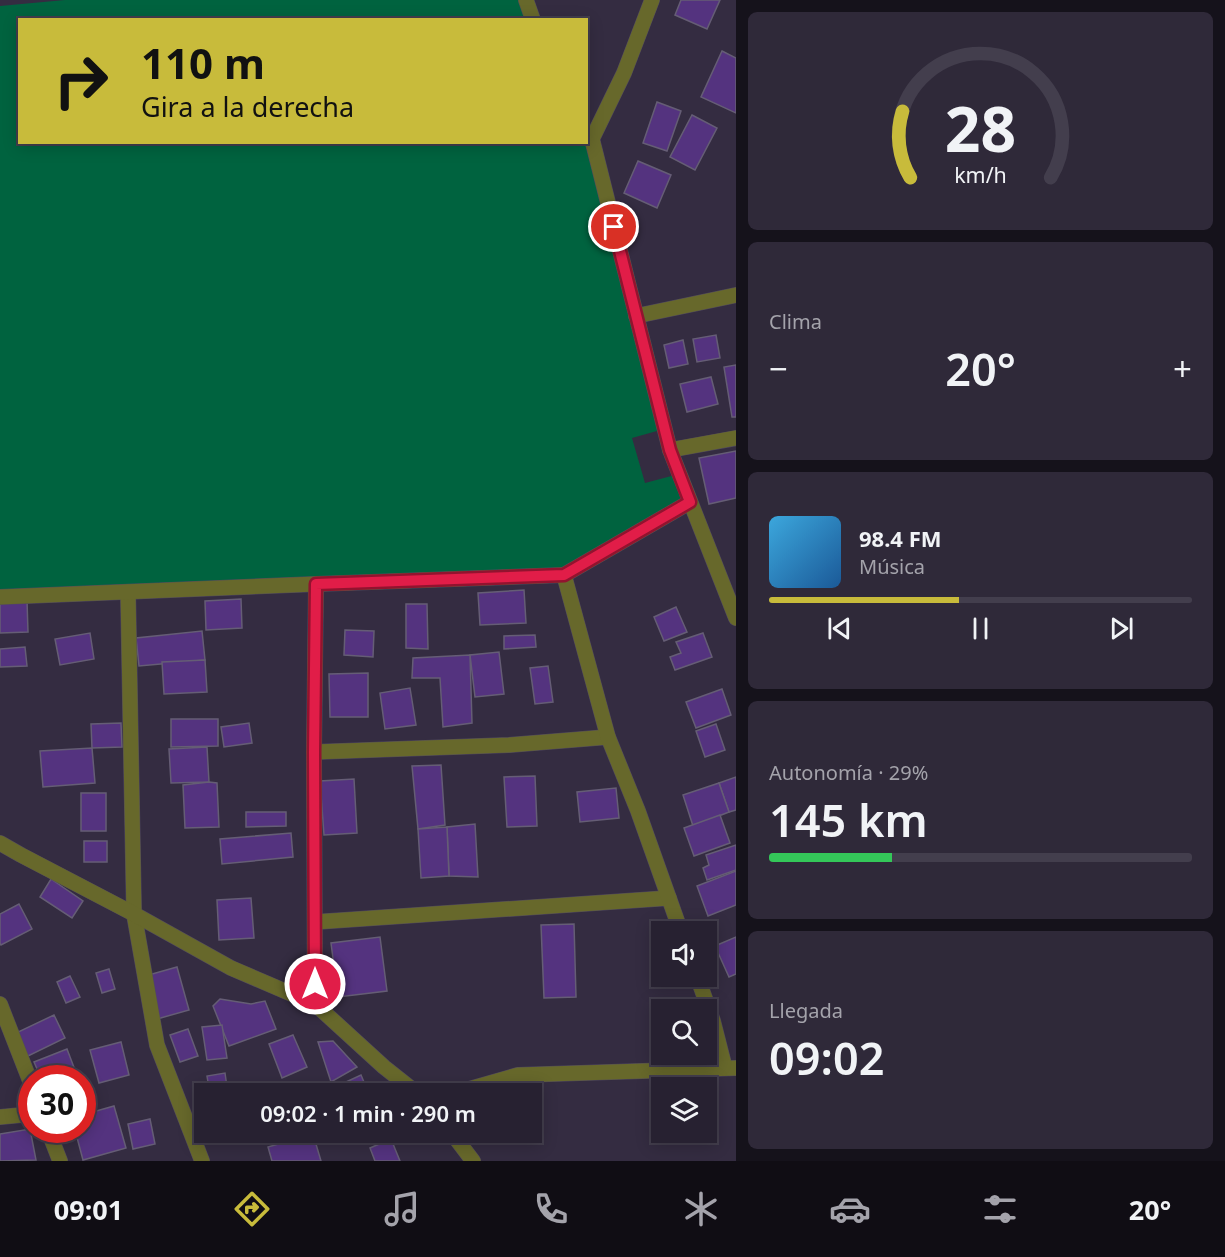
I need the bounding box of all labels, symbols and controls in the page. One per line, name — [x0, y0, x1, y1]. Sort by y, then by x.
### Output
text: 110 m — [141, 34, 265, 91]
icon: right — [42, 42, 120, 120]
text: 28 — [945, 85, 1016, 170]
text: Gira a la derecha — [141, 88, 354, 125]
text: km/h — [954, 160, 1007, 189]
pin — [588, 201, 639, 252]
icon: arrive — [597, 210, 630, 243]
text: Clima — [769, 308, 822, 335]
text: 20° — [945, 338, 1016, 399]
text: − — [769, 346, 788, 391]
text: + — [1173, 346, 1192, 391]
text: 98.4 FM — [859, 523, 941, 553]
text: Música — [859, 553, 925, 580]
icon: previous — [823, 612, 856, 645]
icon: pause — [964, 612, 997, 645]
icon: next — [1105, 612, 1138, 645]
text: Autonomía · 29% — [769, 759, 928, 786]
text: 145 km — [769, 789, 928, 850]
map controls — [651, 921, 717, 1143]
button: sound — [651, 921, 717, 987]
position arrow — [283, 952, 347, 1016]
text: Llegada — [769, 997, 843, 1024]
button: search — [651, 999, 717, 1065]
text: 09:02 — [769, 1027, 884, 1088]
speed limit sign: 30 — [18, 1065, 96, 1143]
button: layers — [651, 1077, 717, 1143]
text: 09:02 · 1 min · 290 m — [260, 1098, 476, 1128]
icon: directions — [231, 1188, 273, 1230]
icon: music — [381, 1188, 423, 1230]
icon: phone — [530, 1188, 572, 1230]
icon: climate — [680, 1188, 722, 1230]
icon: car — [829, 1188, 871, 1230]
icon: filters — [979, 1188, 1021, 1230]
text: 09:01 — [54, 1191, 123, 1228]
text: 20° — [1129, 1191, 1171, 1228]

